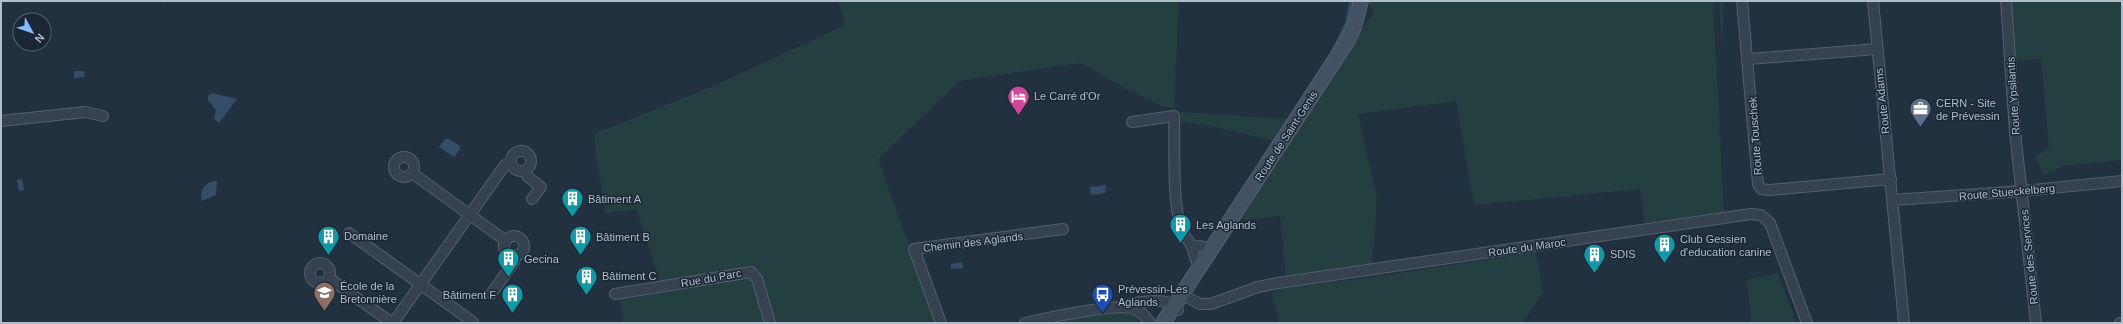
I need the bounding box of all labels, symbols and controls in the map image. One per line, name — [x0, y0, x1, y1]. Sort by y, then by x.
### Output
north arrow — [12, 12, 52, 52]
text: N — [32, 32, 47, 45]
street label: Route Ypsilantis — [2004, 56, 2022, 136]
street label: Route Adams — [1873, 67, 1891, 134]
hotel icon: Le Carré d'Or — [1005, 83, 1031, 116]
street label: Route de Saint-Genis — [1252, 88, 1320, 183]
place label: Le Carré d'Or — [1034, 90, 1101, 102]
street label: Route Touschek — [1746, 96, 1764, 176]
office icon: CERN - Site de Prévessin — [1908, 96, 1934, 129]
place label: CERN - Site de Prévessin — [1936, 97, 2000, 122]
street label: Route Stueckelberg — [1958, 182, 2056, 202]
building icon: Bâtiment A — [560, 186, 586, 219]
place label: Bâtiment A — [588, 193, 642, 205]
street label: Route des Services — [2018, 208, 2040, 305]
building icon: Les Aglands — [1167, 212, 1193, 245]
place label: Les Aglands — [1196, 219, 1256, 231]
building icon: Domaine — [316, 223, 342, 256]
building icon: Bâtiment B — [567, 224, 593, 257]
place label: Domaine — [344, 230, 388, 242]
street label: Chemin des Aglands — [922, 230, 1024, 254]
place label: Bâtiment B — [596, 231, 650, 243]
building icon: Club Gessien d'education canine — [1651, 232, 1677, 265]
place label: Club Gessien d'education canine — [1680, 233, 1771, 258]
street label: Route du Maroc — [1487, 236, 1567, 258]
building icon: SDIS — [1581, 241, 1607, 274]
building icon: Gecina — [496, 246, 522, 279]
place label: SDIS — [1610, 248, 1636, 260]
place label: Gecina — [524, 253, 560, 265]
building icon: Bâtiment C — [573, 263, 599, 296]
street label: Rue du Parc — [680, 267, 743, 289]
place label: Bâtiment C — [602, 270, 656, 282]
school or university icon: École de la Bretonnière — [312, 279, 338, 312]
place label: École de la Bretonnière — [340, 280, 397, 305]
building icon: Bâtiment F — [499, 282, 525, 315]
bus stop icon: Prévessin-Les Aglands — [1089, 282, 1115, 315]
place label: Prévessin-Les Aglands — [1118, 283, 1188, 308]
place label: Bâtiment F — [443, 289, 496, 301]

